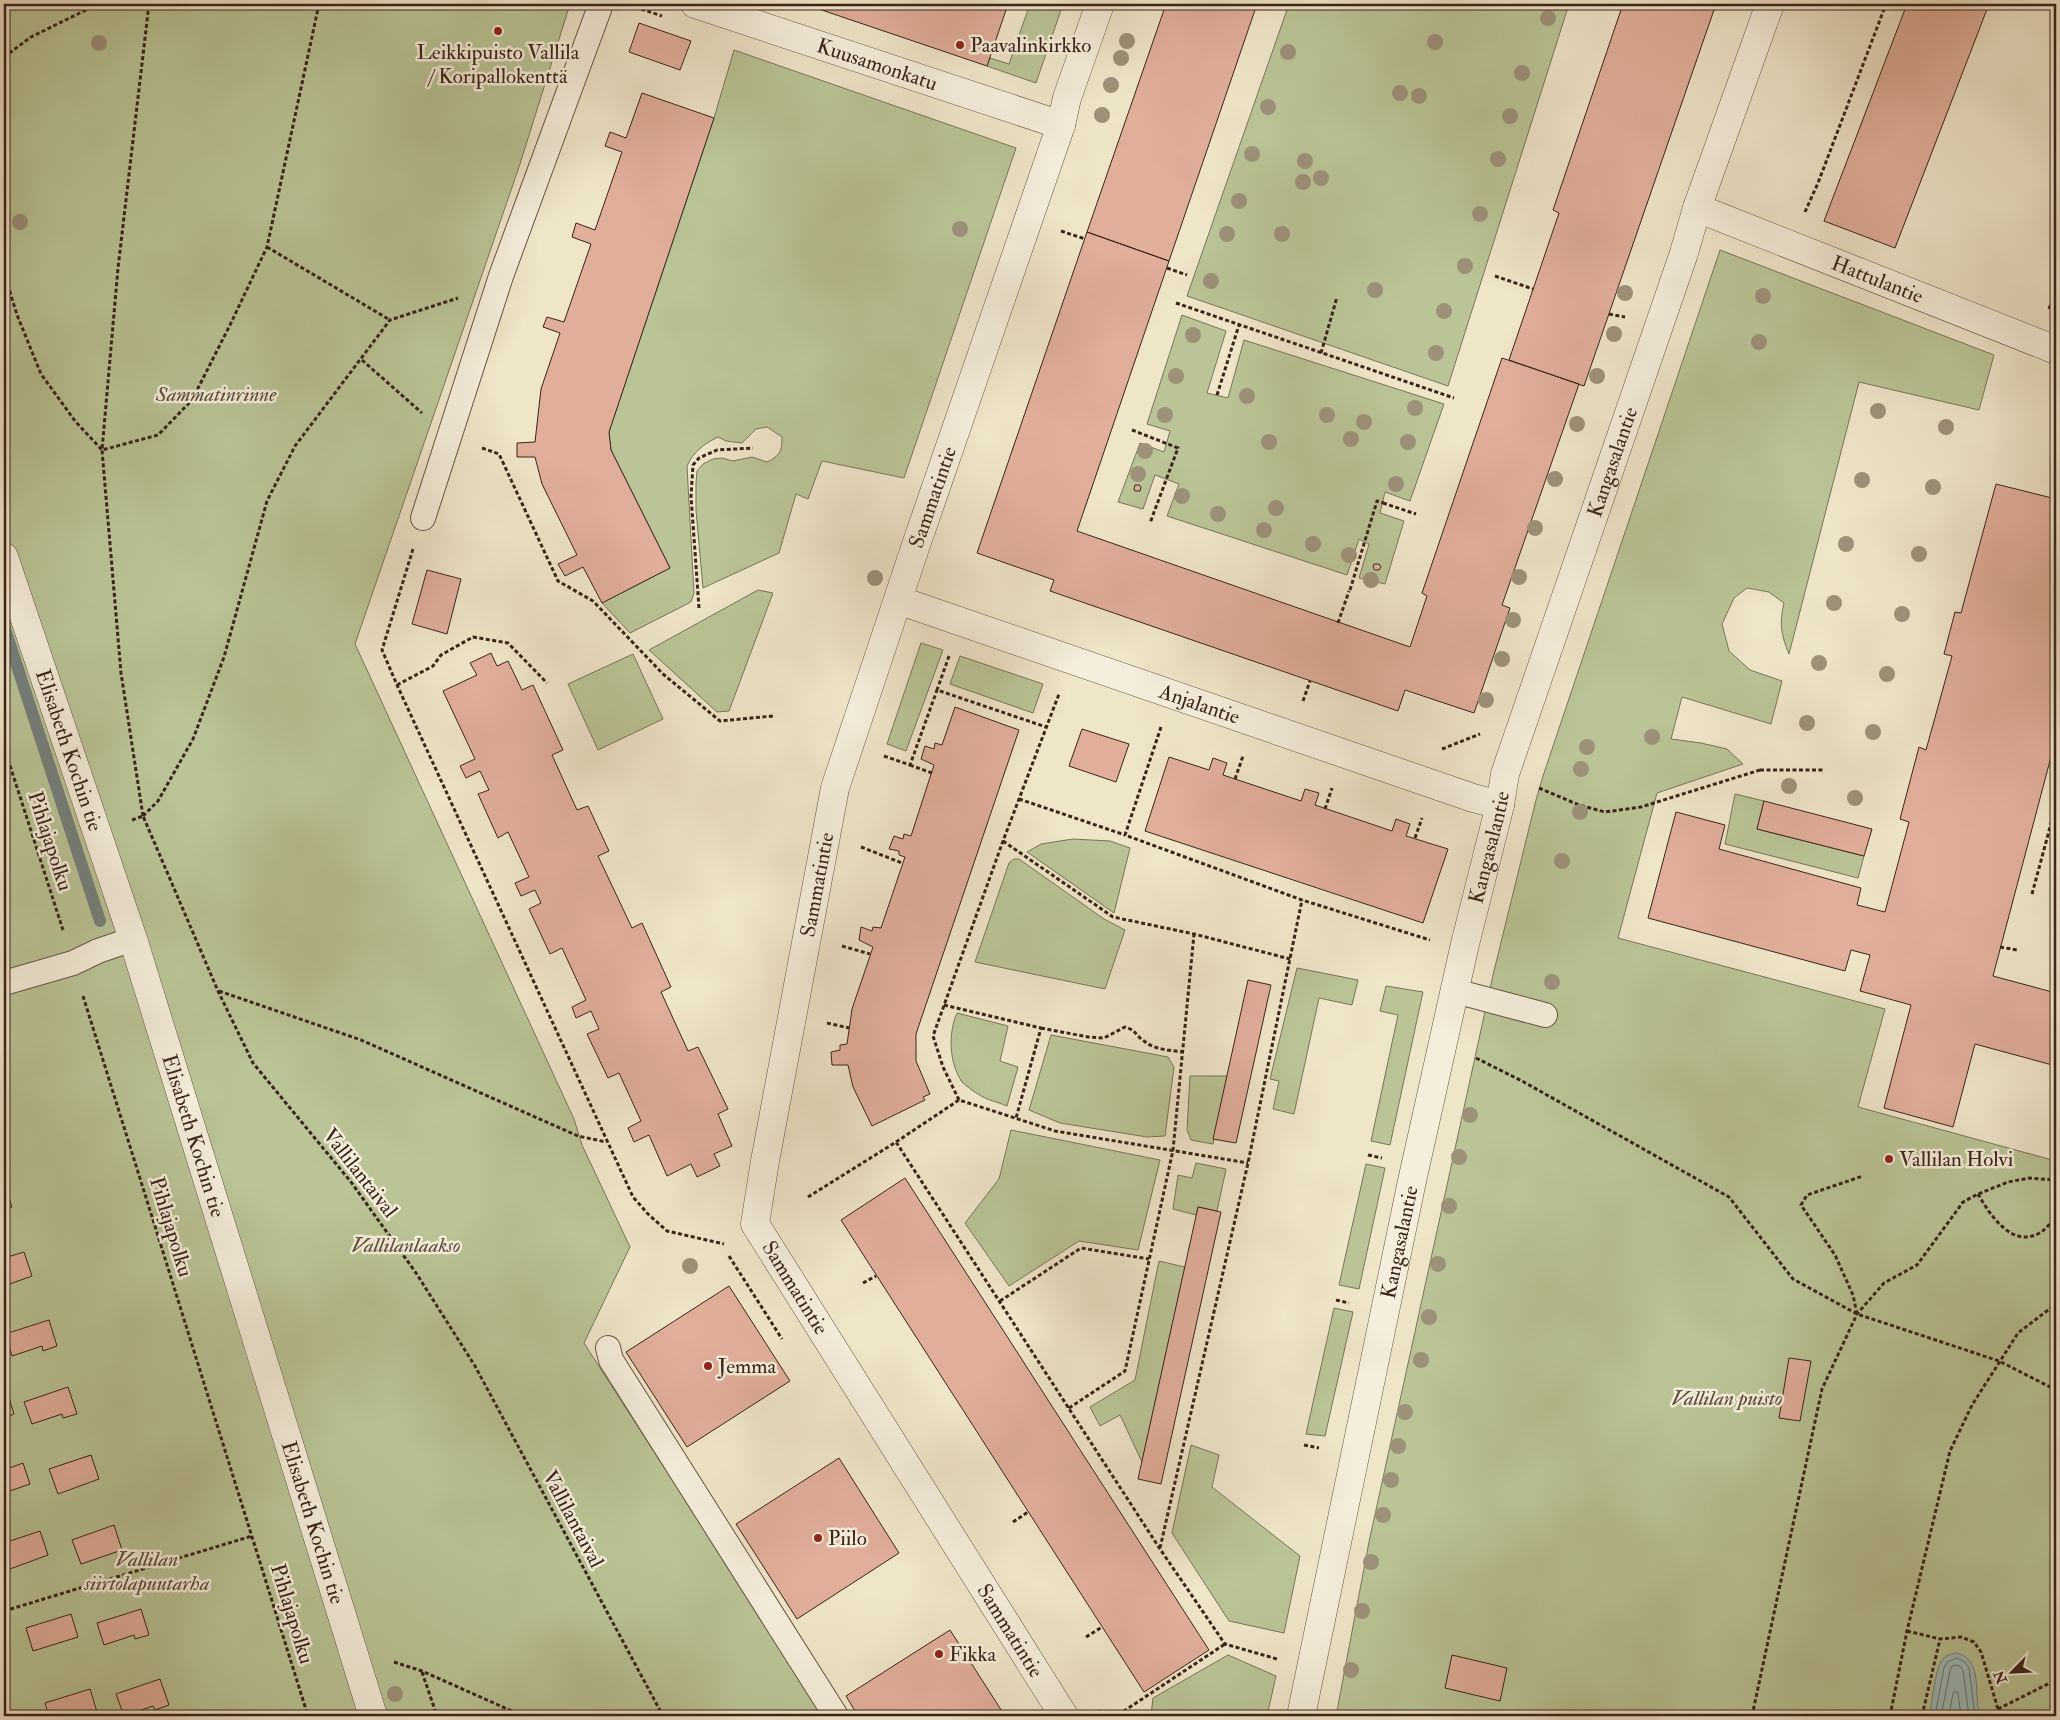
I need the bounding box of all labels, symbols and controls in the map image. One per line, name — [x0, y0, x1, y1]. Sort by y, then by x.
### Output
marker: Leikkipuisto Vallila / Koripallokenttä — [492, 25, 504, 37]
street label: Kuusamonkatu — [814, 32, 941, 97]
place label: Paavalinkirkko — [970, 32, 1091, 59]
place label: Leikkipuisto Vallila / Koripallokenttä — [417, 39, 580, 90]
marker: Paavalinkirkko — [954, 39, 966, 51]
street label: Hattulantie — [1828, 249, 1927, 310]
park label: Sammatinrinne — [155, 381, 277, 408]
street label: Kangasalantie — [1581, 403, 1644, 521]
street label: Sammatintie — [902, 443, 963, 552]
street label: Elisabeth Kochin tie — [29, 666, 109, 835]
street label: Anjalantie — [1155, 677, 1244, 730]
street label: Pihlajapolku — [21, 788, 79, 894]
street label: Kangasalantie — [1462, 789, 1516, 906]
street label: Sammatintie — [794, 830, 840, 939]
street label: Elisabeth Kochin tie — [156, 1051, 232, 1221]
street label: Vallilantaival — [317, 1123, 404, 1224]
place label: Vallilan Holvi — [1899, 1146, 2014, 1173]
marker: Vallilan Holvi — [1883, 1153, 1895, 1165]
street label: Pihlajapolku — [143, 1174, 199, 1280]
street label: Kangasalantie — [1374, 1183, 1424, 1301]
park label: Vallilanlaakso — [352, 1232, 460, 1259]
street label: Sammatintie — [756, 1236, 835, 1340]
place label: Jemma — [717, 1353, 776, 1380]
marker: Jemma — [702, 1360, 714, 1372]
park label: Vallilan puisto — [1672, 1385, 1782, 1412]
street label: Elisabeth Kochin tie — [275, 1438, 351, 1608]
street label: Vallilantaival — [536, 1466, 610, 1573]
place label: Piilo — [828, 1525, 867, 1552]
marker: Piilo — [812, 1532, 824, 1544]
park label: Vallilan siirtolapuutarha — [83, 1546, 210, 1597]
street label: Pihlajapolku — [264, 1561, 320, 1667]
street label: Sammatintie — [971, 1579, 1050, 1683]
place label: Fikka — [949, 1641, 996, 1668]
marker: Fikka — [933, 1648, 945, 1660]
north arrow — [1988, 1648, 2038, 1698]
text: N — [1990, 1667, 2011, 1687]

